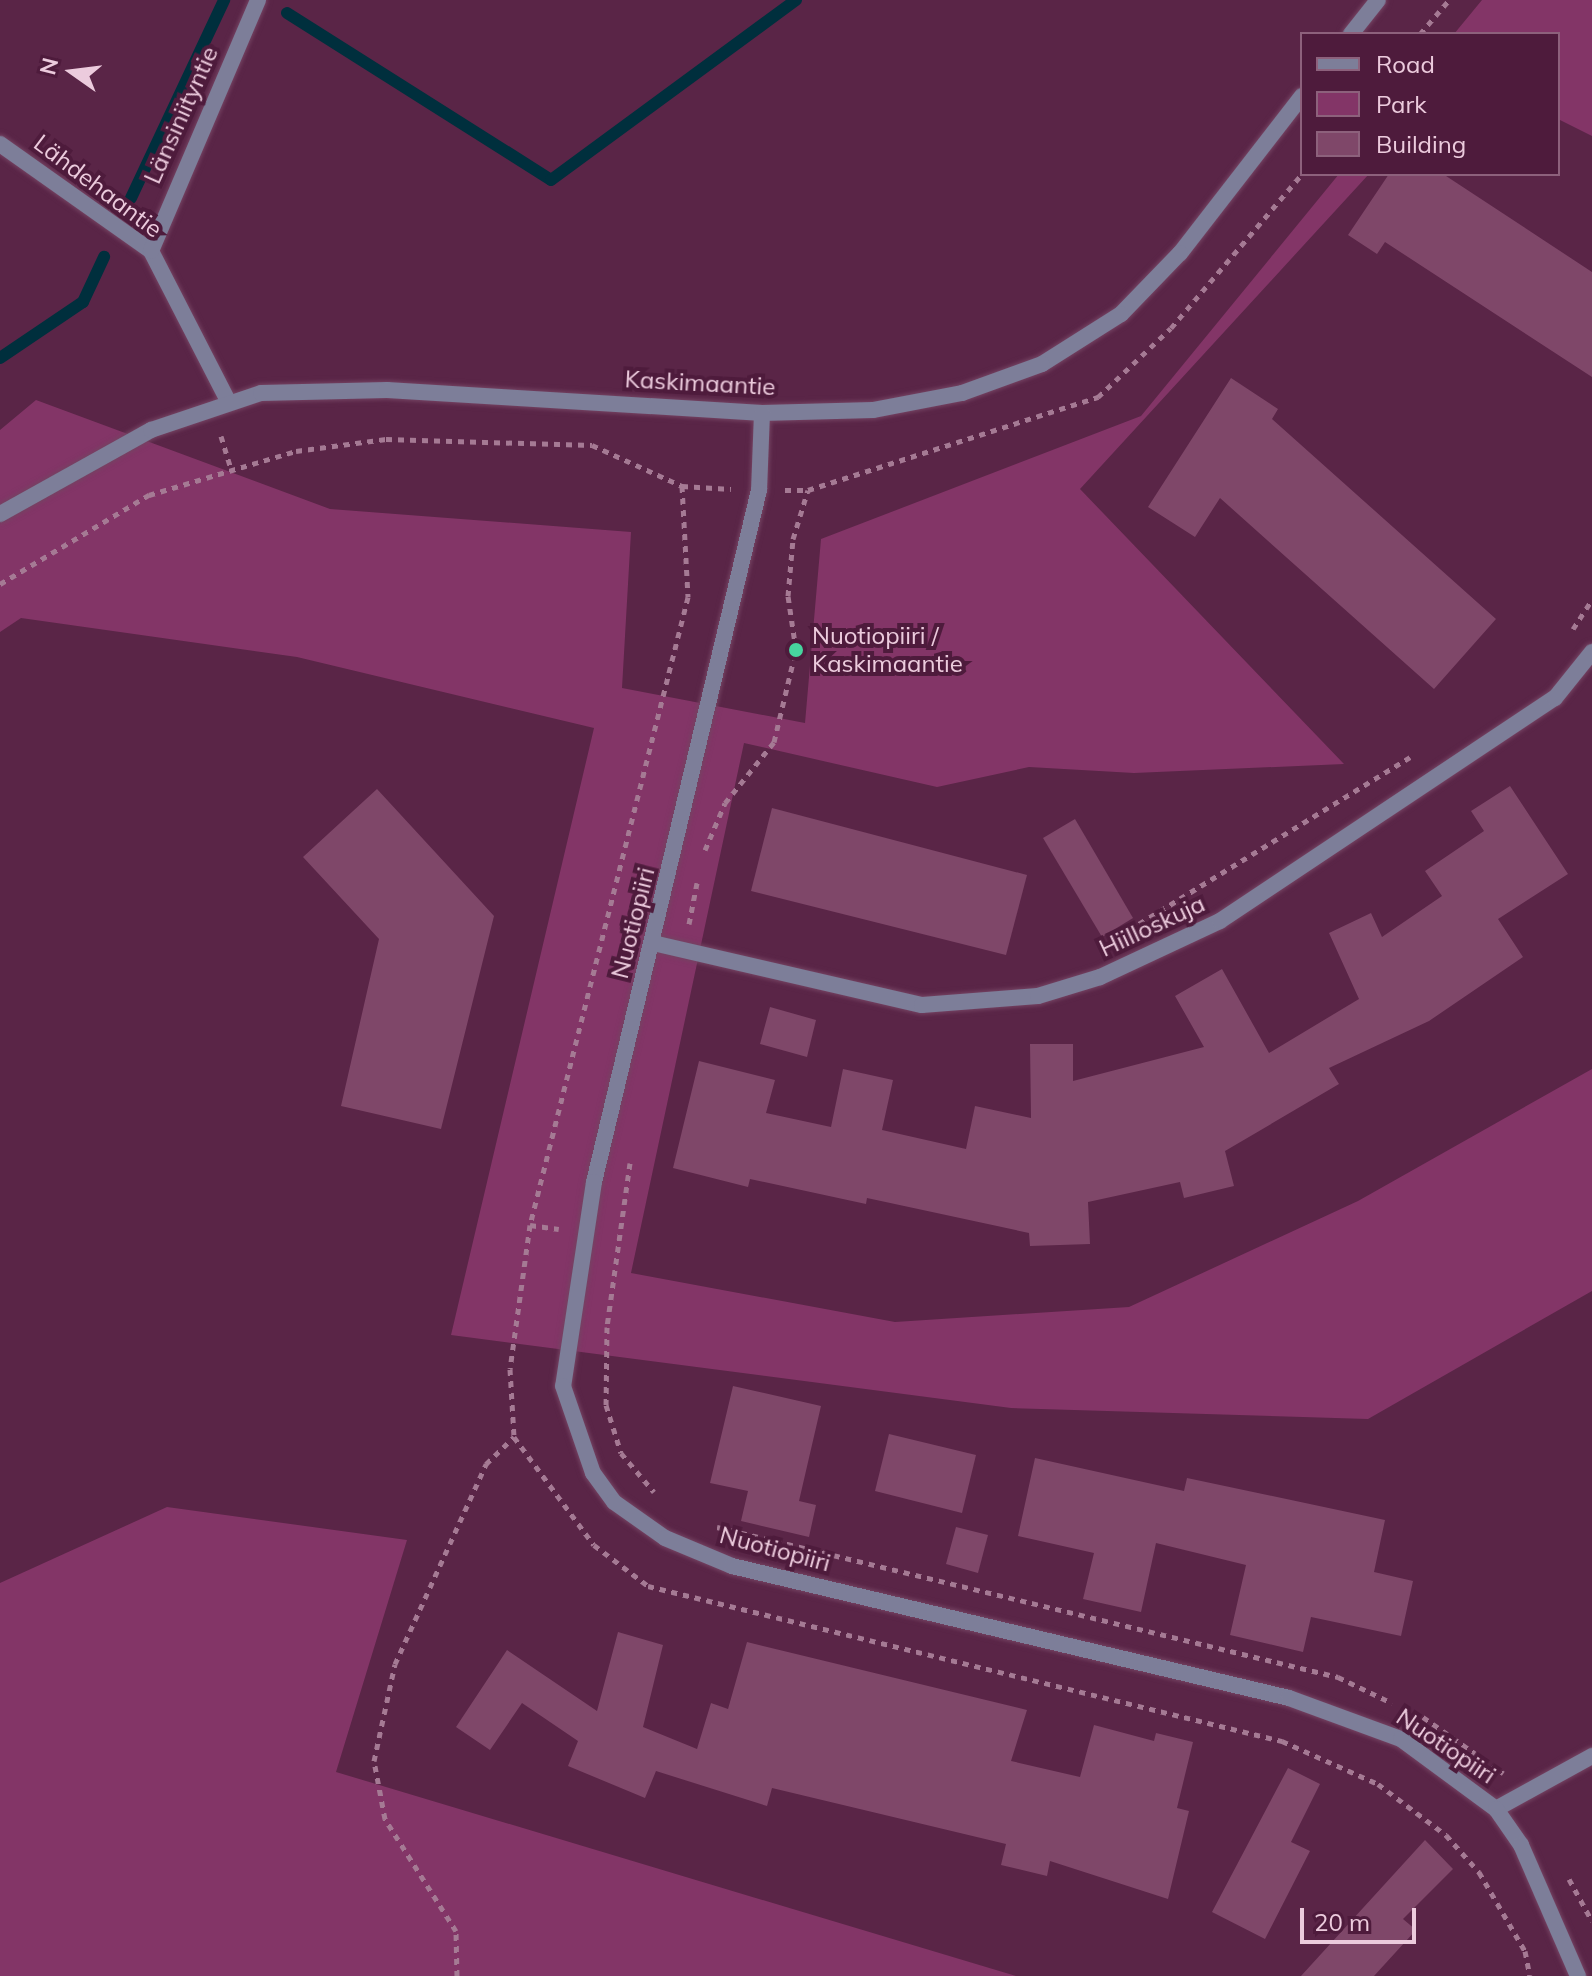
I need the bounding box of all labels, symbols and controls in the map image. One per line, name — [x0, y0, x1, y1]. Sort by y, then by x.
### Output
north arrow — [32, 32, 112, 112]
legend — [1300, 32, 1560, 176]
street label: Länsiniityntie — [138, 42, 224, 188]
text: Road — [1376, 49, 1435, 79]
text: N — [33, 55, 64, 78]
text: Park — [1376, 89, 1427, 119]
street label: Lähdehaantie — [28, 128, 168, 244]
text: Building — [1376, 129, 1466, 159]
street label: Kaskimaantie — [624, 365, 776, 401]
place label: Nuotiopiiri / Kaskimaantie — [812, 622, 963, 678]
marker: Nuotiopiiri / Kaskimaantie — [787, 641, 805, 659]
street label: Nuotiopiiri — [605, 864, 661, 982]
street label: Hiilloskuja — [1095, 889, 1209, 963]
street label: Nuotiopiiri — [716, 1520, 834, 1578]
street label: Nuotiopiiri — [1391, 1702, 1501, 1790]
scale bar — [1304, 1892, 1420, 1942]
text: 20 m — [1314, 1907, 1370, 1937]

